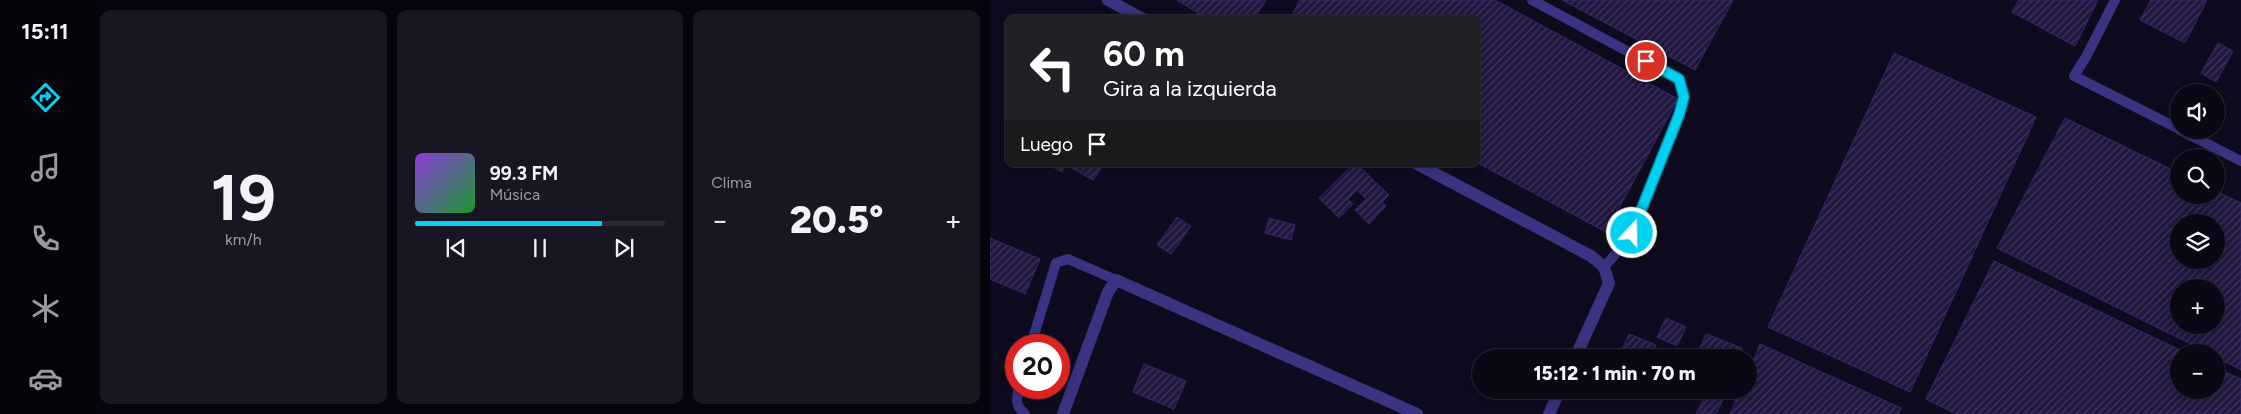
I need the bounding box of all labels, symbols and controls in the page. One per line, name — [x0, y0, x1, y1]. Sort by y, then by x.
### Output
text: 15:11 — [21, 18, 69, 45]
text: 60 m — [1103, 33, 1185, 75]
icon: left — [1020, 35, 1085, 100]
pin — [1625, 40, 1667, 82]
icon: arrive — [1632, 47, 1660, 75]
text: Gira a la izquierda — [1103, 75, 1277, 102]
icon: directions — [28, 80, 63, 115]
map controls — [2170, 84, 2225, 399]
button: sound — [2170, 84, 2225, 139]
icon: arrive — [1083, 130, 1111, 158]
text: Luego — [1020, 133, 1073, 156]
button: search — [2170, 149, 2225, 204]
icon: music — [28, 150, 63, 185]
text: 19 — [211, 158, 276, 236]
text: 99.3 FM — [490, 162, 558, 185]
text: Clima — [711, 173, 752, 192]
text: Música — [490, 185, 540, 204]
text: 20.5° — [790, 197, 884, 243]
text: − — [711, 203, 729, 237]
text: + — [945, 203, 962, 237]
position arrow — [1605, 206, 1657, 258]
button: layers — [2170, 214, 2225, 269]
icon: phone — [28, 221, 63, 256]
text: km/h — [225, 230, 262, 249]
icon: previous — [442, 234, 470, 262]
icon: pause — [526, 234, 554, 262]
icon: next — [610, 234, 638, 262]
button: + — [2170, 279, 2225, 334]
icon: climate — [28, 291, 63, 326]
speed limit sign: 20 — [1005, 334, 1070, 399]
button: − — [2170, 344, 2225, 399]
icon: car — [28, 361, 63, 396]
text: 15:12 · 1 min · 70 m — [1533, 362, 1696, 385]

